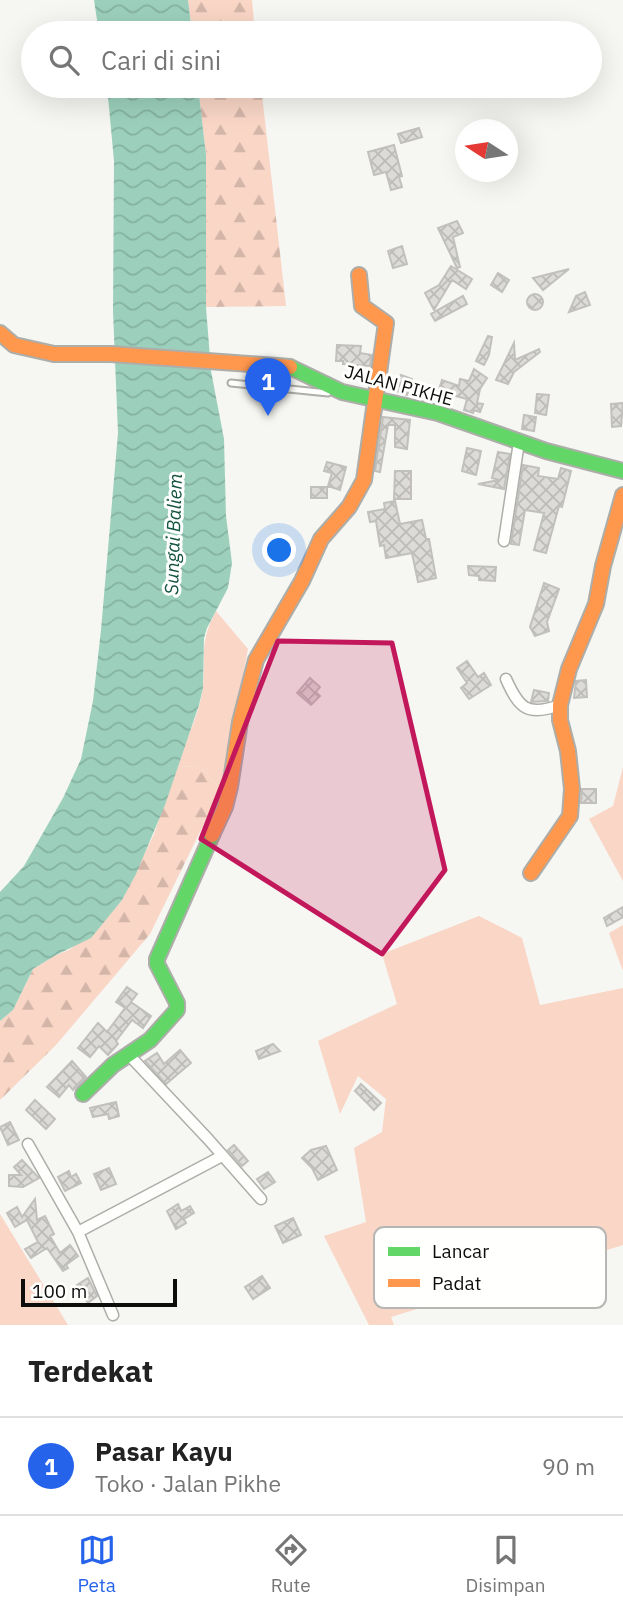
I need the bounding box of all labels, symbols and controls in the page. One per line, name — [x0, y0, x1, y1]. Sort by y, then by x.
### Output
search box — [21, 21, 602, 98]
icon: search — [45, 41, 83, 79]
text: Cari di sini — [101, 43, 221, 77]
north arrow — [455, 119, 518, 182]
pin: 1 — [245, 358, 291, 416]
street label: JALAN PIKHE — [342, 359, 456, 411]
water label: Sungai Baliem — [159, 473, 187, 595]
your location — [262, 533, 296, 567]
legend — [374, 1227, 606, 1308]
text: Lancar — [432, 1239, 489, 1263]
text: Padat — [432, 1271, 481, 1295]
scale bar — [21, 1276, 177, 1308]
text: 100 m — [32, 1279, 87, 1303]
text: Terdekat — [28, 1351, 153, 1390]
text: Pasar Kayu — [95, 1434, 233, 1468]
text: 1 — [44, 1451, 58, 1481]
text: 90 m — [542, 1451, 595, 1481]
text: Toko · Jalan Pikhe — [95, 1468, 281, 1498]
tab: Peta — [77, 1531, 116, 1597]
tab: Rute — [271, 1531, 311, 1597]
tab: Disimpan — [465, 1531, 546, 1597]

